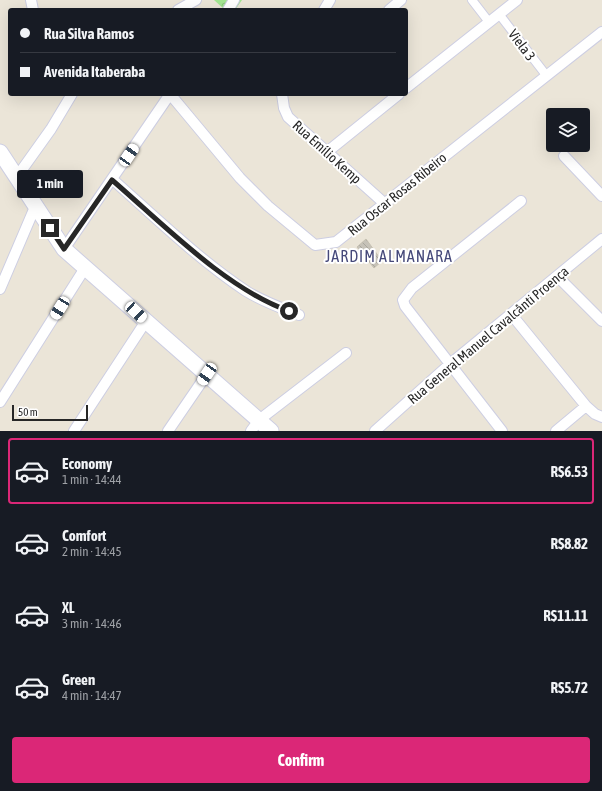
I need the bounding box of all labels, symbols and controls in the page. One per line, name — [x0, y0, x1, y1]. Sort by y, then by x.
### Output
text: Rua Silva Ramos — [44, 25, 134, 42]
street label: Viela 3 — [505, 26, 539, 64]
text: Avenida Itaberaba — [44, 63, 145, 80]
map controls — [546, 108, 590, 152]
button: layers — [546, 108, 590, 152]
street label: Rua Emílio Kemp — [289, 117, 365, 187]
car — [117, 142, 141, 168]
street label: Rua Oscar Rosas Ribeiro — [345, 149, 449, 239]
callout: 1 min — [17, 170, 83, 198]
text: 1 min — [37, 176, 63, 191]
route end — [41, 219, 59, 237]
district label: JARDIM ALMANARA — [325, 247, 453, 265]
street label: Rua General Manuel Cavalcânti Proença — [404, 263, 572, 407]
car — [49, 295, 71, 321]
car — [123, 299, 149, 325]
route start — [280, 302, 298, 320]
car — [195, 361, 219, 387]
scale bar — [12, 403, 88, 422]
text: 50 m — [18, 406, 38, 418]
icon: car — [14, 453, 50, 489]
text: Economy — [62, 455, 112, 472]
text: R$6.53 — [550, 463, 588, 480]
text: 1 min · 14:44 — [62, 472, 122, 487]
icon: car — [14, 525, 50, 561]
text: Comfort — [62, 527, 106, 544]
text: R$8.82 — [550, 535, 588, 552]
text: 2 min · 14:45 — [62, 544, 122, 559]
icon: car — [14, 597, 50, 633]
text: XL — [62, 599, 75, 616]
text: R$11.11 — [543, 607, 588, 624]
text: 3 min · 14:46 — [62, 616, 122, 631]
icon: car — [14, 669, 50, 705]
text: Green — [62, 671, 95, 688]
text: R$5.72 — [550, 679, 588, 696]
text: 4 min · 14:47 — [62, 688, 122, 703]
button: Confirm — [12, 737, 590, 783]

